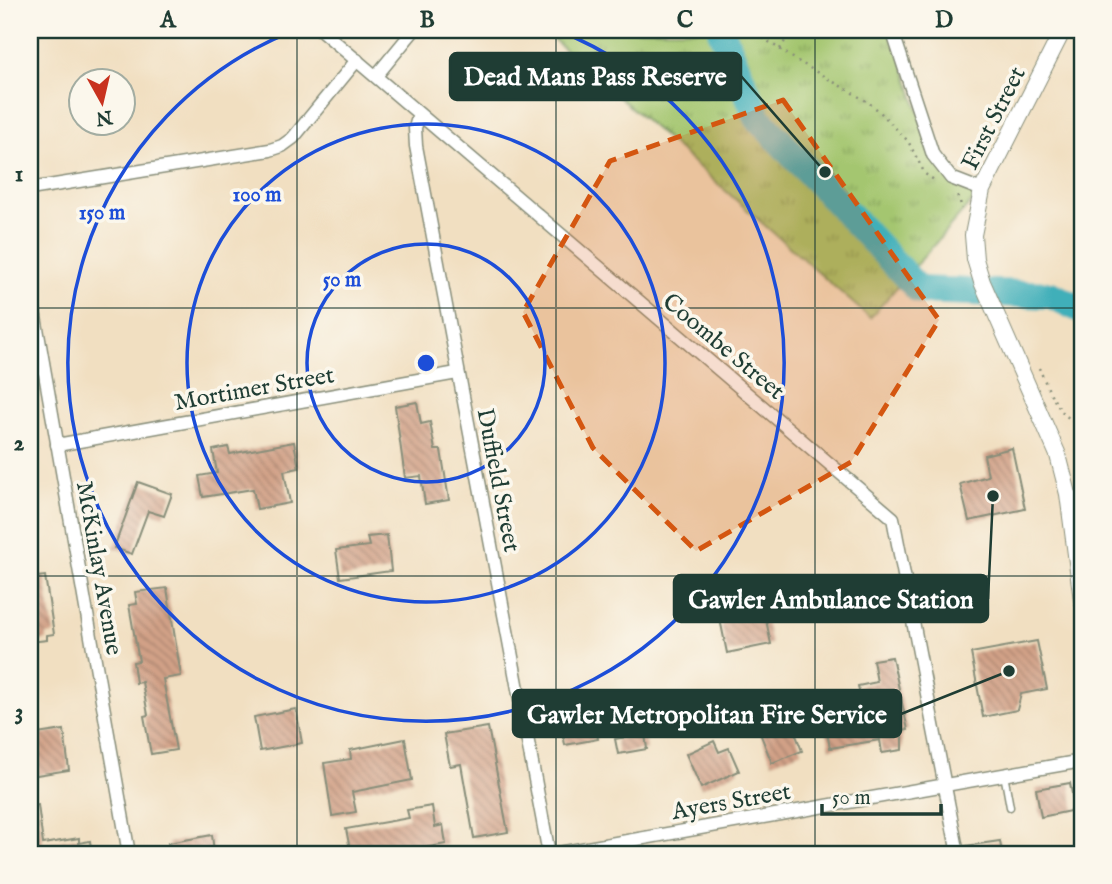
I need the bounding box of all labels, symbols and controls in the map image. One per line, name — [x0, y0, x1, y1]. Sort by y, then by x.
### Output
text: A — [159, 6, 177, 35]
text: B — [419, 6, 435, 35]
text: C — [677, 6, 694, 35]
text: D — [935, 6, 953, 35]
callout: Dead Mans Pass Reserve — [450, 53, 741, 100]
text: Dead Mans Pass Reserve — [463, 61, 727, 94]
street label: First Street — [955, 62, 1034, 176]
north arrow — [66, 66, 136, 136]
text: N — [94, 104, 115, 130]
text: 1 — [15, 160, 23, 189]
text: 100 m — [232, 182, 282, 209]
text: 150 m — [79, 200, 126, 227]
text: 50 m — [323, 267, 362, 294]
street label: Coombe Street — [656, 287, 791, 407]
centre of rings — [414, 351, 438, 375]
street label: Mortimer Street — [172, 360, 337, 419]
street label: Duffield Street — [468, 406, 527, 555]
text: 2 — [14, 429, 25, 458]
street label: McKinlay Avenue — [68, 479, 129, 658]
callout: Gawler Ambulance Station — [674, 575, 988, 622]
text: Gawler Ambulance Station — [688, 584, 974, 617]
callout: Gawler Metropolitan Fire Service — [513, 690, 901, 737]
text: 3 — [15, 698, 23, 727]
text: Gawler Metropolitan Fire Service — [527, 699, 887, 732]
scale bar — [822, 772, 940, 816]
street label: Ayers Street — [668, 777, 793, 828]
text: 50 m — [832, 785, 871, 812]

